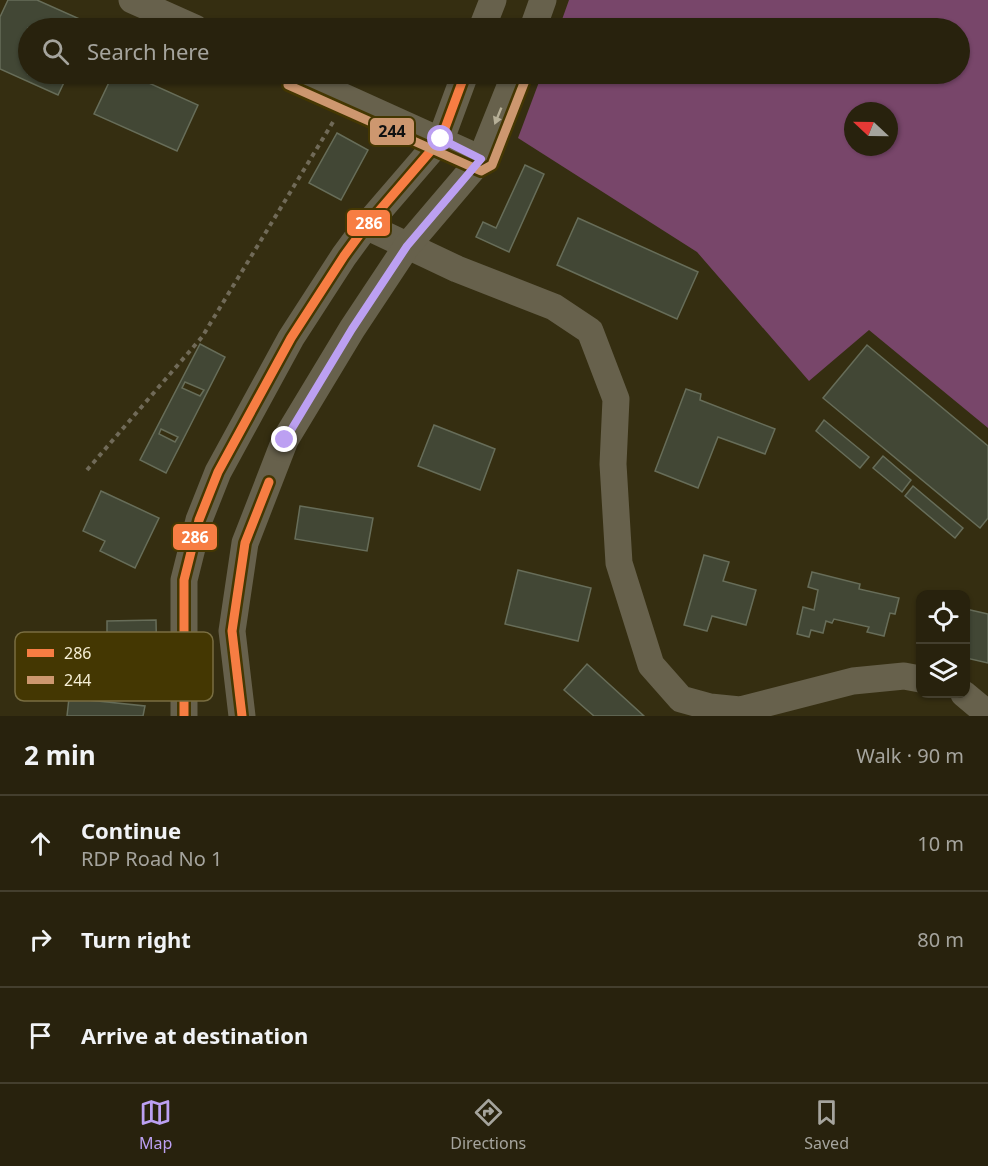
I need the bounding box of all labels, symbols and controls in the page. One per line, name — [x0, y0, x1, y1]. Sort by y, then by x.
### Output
search box — [18, 18, 970, 84]
icon: search — [39, 35, 72, 68]
text: Search here — [87, 36, 209, 66]
north arrow — [844, 102, 898, 156]
one-way arrow — [493, 108, 503, 126]
line badge: 244 — [369, 117, 415, 146]
text: 244 — [378, 120, 406, 142]
route start — [427, 125, 453, 151]
line badge: 286 — [346, 209, 391, 237]
text: 286 — [355, 212, 383, 234]
route end — [271, 426, 297, 452]
line badge: 286 — [172, 523, 218, 551]
text: 286 — [181, 526, 209, 548]
map controls — [916, 590, 970, 698]
button: locate — [916, 590, 970, 644]
legend — [15, 632, 213, 701]
text: 286 — [64, 642, 91, 664]
button: layers — [916, 644, 970, 698]
text: 244 — [64, 669, 91, 691]
text: 2 min — [24, 737, 96, 773]
text: Walk · 90 m — [856, 742, 964, 769]
text: Continue — [81, 815, 181, 845]
icon: ahead — [24, 827, 57, 860]
text: 10 m — [917, 830, 964, 857]
text: RDP Road No 1 — [81, 845, 223, 872]
icon: right — [24, 923, 57, 956]
text: Turn right — [81, 924, 191, 954]
text: 80 m — [917, 926, 964, 953]
icon: arrive — [24, 1019, 57, 1052]
text: Arrive at destination — [81, 1020, 308, 1050]
tab: Map — [139, 1096, 172, 1154]
tab: Directions — [450, 1096, 526, 1154]
tab: Saved — [804, 1096, 849, 1154]

